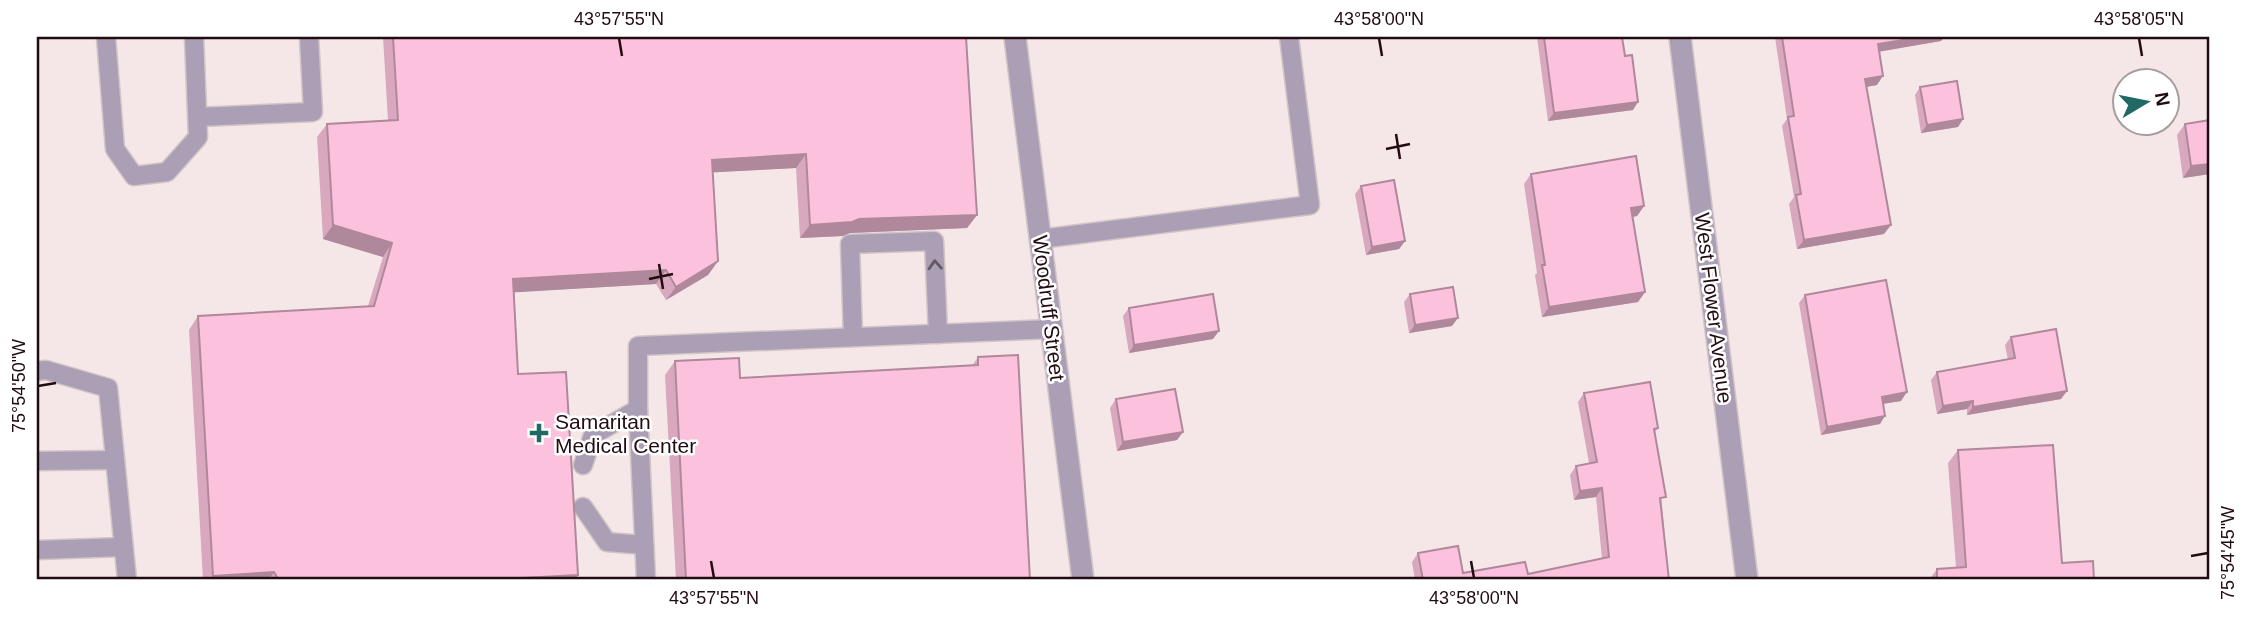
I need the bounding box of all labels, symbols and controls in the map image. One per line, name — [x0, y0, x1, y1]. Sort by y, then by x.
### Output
text: 43°57'55"N — [574, 9, 664, 29]
text: 43°58'00"N — [1334, 9, 1424, 29]
text: 43°58'05"N — [2094, 9, 2184, 29]
north arrow — [2110, 66, 2180, 136]
text: N — [2151, 91, 2174, 108]
street label: West Flower Avenue — [1691, 211, 1737, 405]
street label: Woodruff Street — [1029, 234, 1069, 382]
one-way arrow — [928, 260, 943, 271]
text: 75°54'50"W — [9, 339, 29, 433]
place label: Samaritan Medical Center — [555, 410, 696, 457]
marker: Samaritan Medical Center — [529, 423, 549, 443]
text: 75°54'45"W — [2218, 506, 2238, 600]
text: 43°57'55"N — [669, 588, 759, 608]
text: 43°58'00"N — [1429, 588, 1519, 608]

